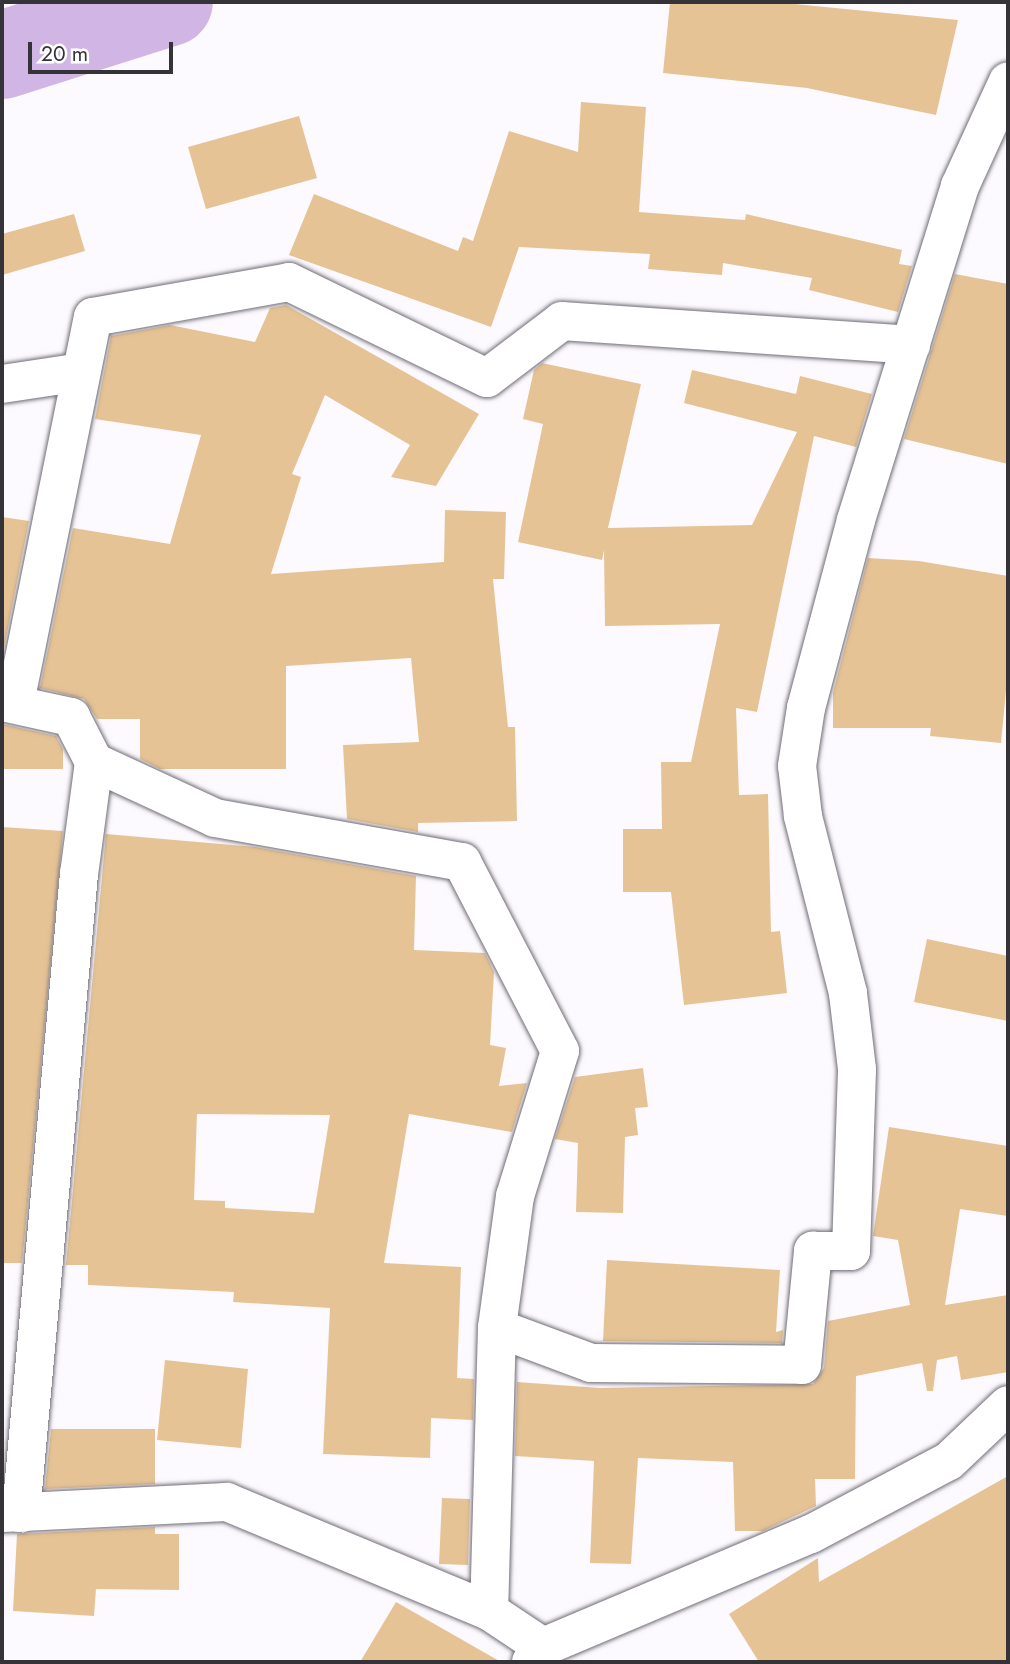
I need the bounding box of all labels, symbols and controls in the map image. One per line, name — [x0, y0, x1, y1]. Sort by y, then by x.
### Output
scale bar — [32, 28, 177, 72]
text: 20 m — [41, 39, 88, 69]

